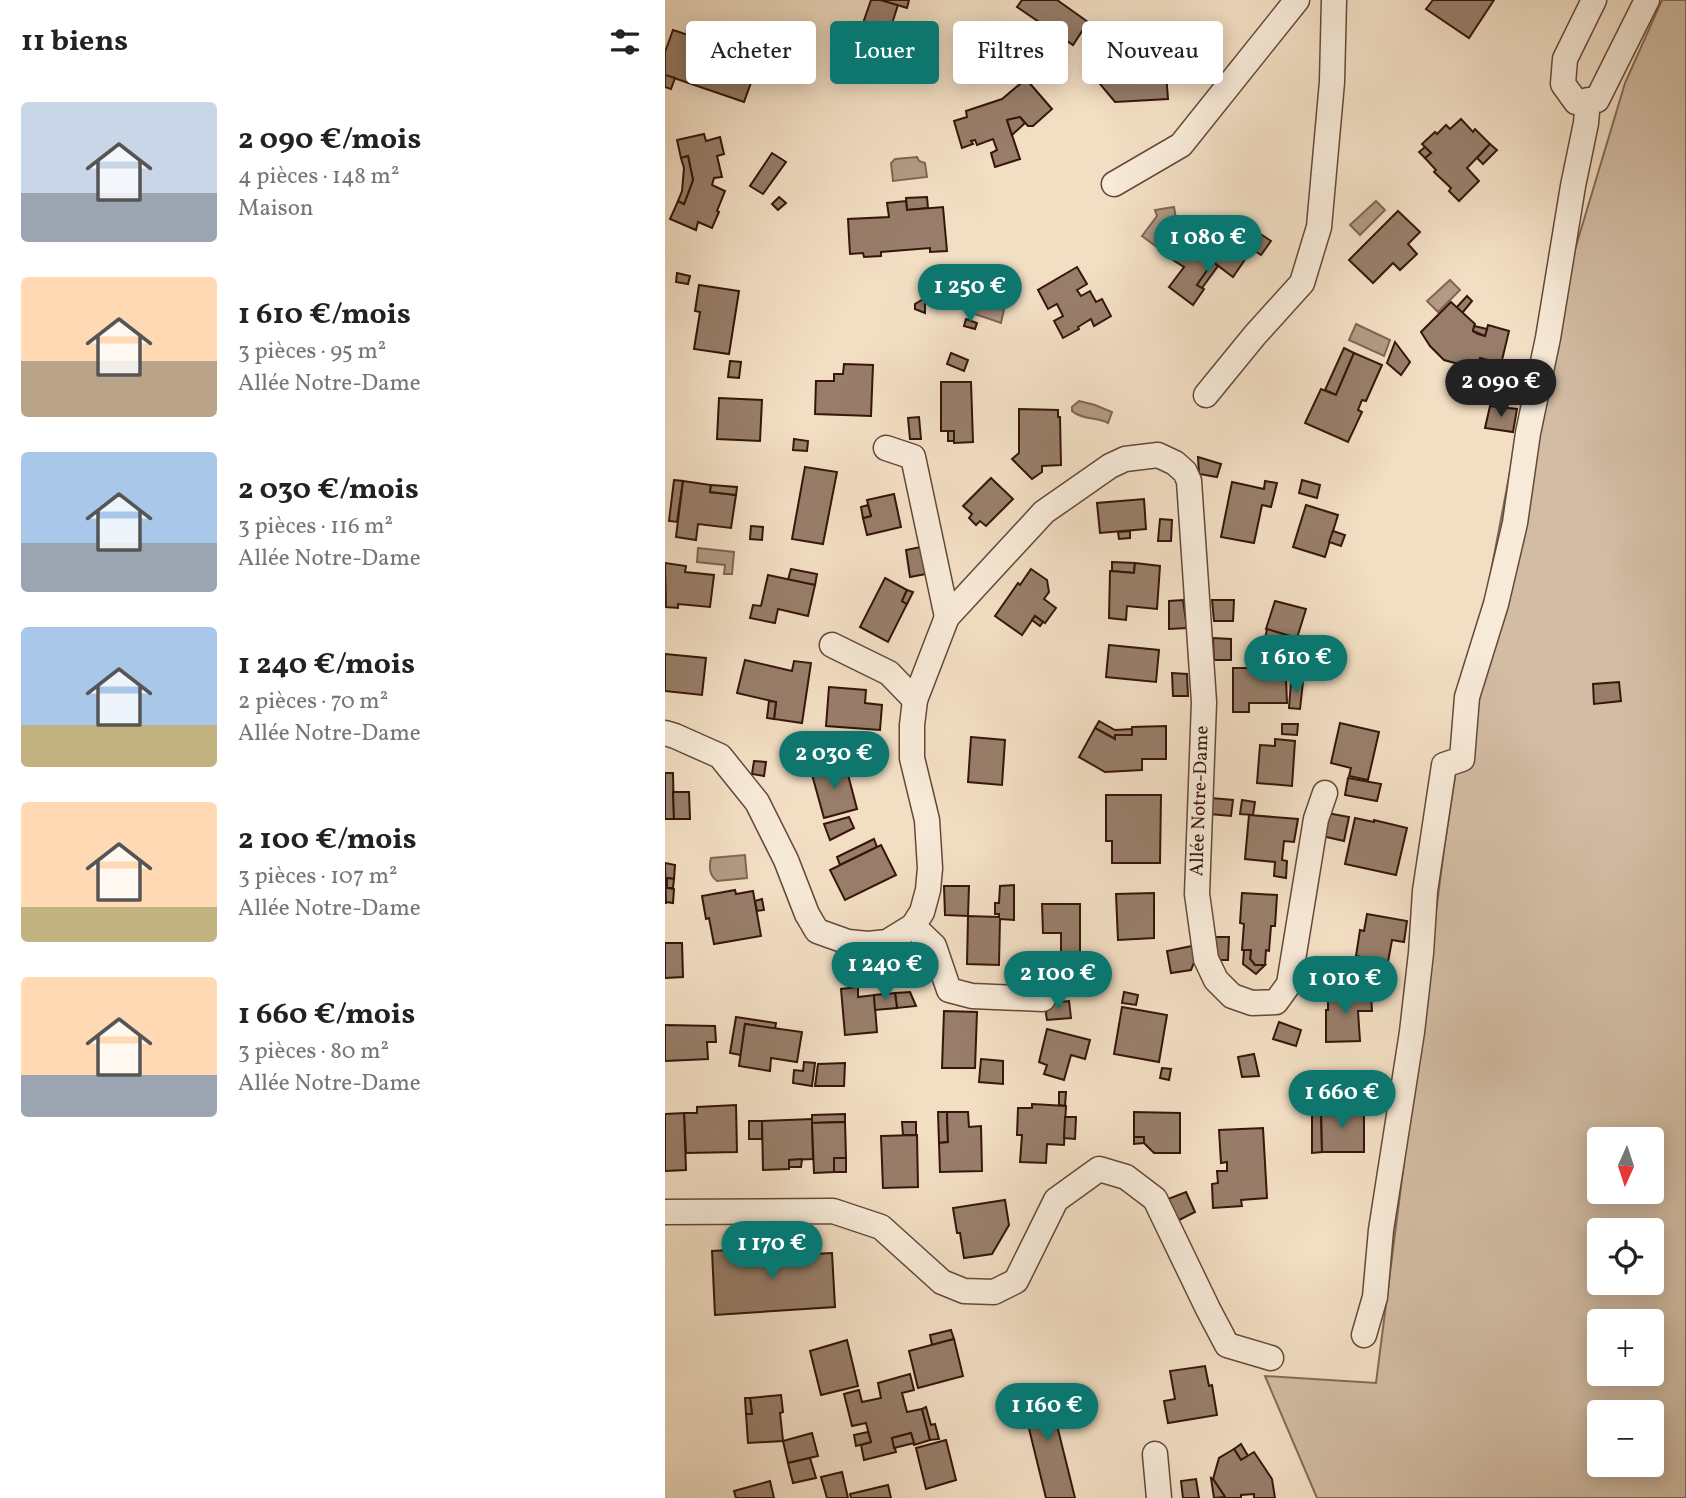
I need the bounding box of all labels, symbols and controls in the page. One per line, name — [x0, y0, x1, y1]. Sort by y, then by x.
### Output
text: 11 biens — [21, 21, 128, 63]
chip: Acheter — [686, 21, 816, 84]
chip: Louer — [830, 21, 939, 84]
chip: Filtres — [953, 21, 1068, 84]
chip: Nouveau — [1082, 21, 1223, 84]
icon: filters — [606, 23, 644, 61]
text: 2 090 €/mois — [238, 119, 421, 161]
icon: home — [77, 130, 161, 214]
text: 4 pièces · 148 m² — [238, 161, 399, 193]
text: Maison — [238, 193, 314, 225]
pin: 1 080 € — [1143, 216, 1273, 275]
text: 1 080 € — [1170, 222, 1246, 254]
pin: 1 250 € — [905, 264, 1035, 324]
text: 1 250 € — [934, 271, 1006, 303]
text: 1 610 €/mois — [238, 294, 411, 336]
icon: home — [77, 305, 161, 389]
text: 3 pièces · 95 m² — [238, 336, 386, 368]
pin: 2 090 € — [1436, 360, 1566, 419]
text: 2 090 € — [1461, 366, 1541, 398]
text: Allée Notre-Dame — [238, 368, 421, 400]
text: 2 030 €/mois — [238, 469, 419, 511]
icon: home — [77, 480, 161, 564]
text: 3 pièces · 116 m² — [238, 511, 393, 543]
text: Allée Notre-Dame — [238, 543, 421, 575]
pin: 1 610 € — [1231, 636, 1361, 695]
text: 1 610 € — [1260, 642, 1332, 674]
text: 1 240 €/mois — [238, 644, 415, 686]
icon: home — [77, 655, 161, 739]
text: 2 pièces · 70 m² — [238, 686, 388, 718]
text: Allée Notre-Dame — [238, 718, 421, 750]
street label: Allée Notre-Dame — [1184, 725, 1216, 877]
pin: 2 030 € — [769, 732, 899, 791]
text: 2 030 € — [795, 738, 873, 770]
text: 2 100 €/mois — [238, 819, 417, 861]
icon: home — [77, 830, 161, 914]
text: 3 pièces · 107 m² — [238, 861, 398, 893]
text: Allée Notre-Dame — [238, 893, 421, 925]
pin: 1 240 € — [820, 942, 950, 1002]
text: 1 240 € — [848, 949, 922, 981]
pin: 2 100 € — [993, 951, 1123, 1011]
pin: 1 010 € — [1280, 956, 1410, 1016]
text: 2 100 € — [1020, 958, 1096, 990]
text: 1 010 € — [1309, 963, 1381, 995]
text: 1 660 €/mois — [238, 994, 415, 1036]
icon: home — [77, 1005, 161, 1089]
text: 3 pièces · 80 m² — [238, 1036, 389, 1068]
text: Allée Notre-Dame — [238, 1068, 421, 1100]
pin: 1 660 € — [1277, 1070, 1407, 1130]
text: 1 660 € — [1305, 1077, 1379, 1109]
north arrow — [1587, 1127, 1664, 1204]
map controls — [1587, 1127, 1664, 1477]
button: locate — [1587, 1218, 1664, 1295]
pin: 1 170 € — [707, 1222, 837, 1281]
text: 1 170 € — [737, 1228, 807, 1260]
button: + — [1587, 1309, 1664, 1386]
pin: 1 160 € — [982, 1384, 1112, 1443]
text: 1 160 € — [1011, 1390, 1083, 1422]
button: − — [1587, 1400, 1664, 1477]

